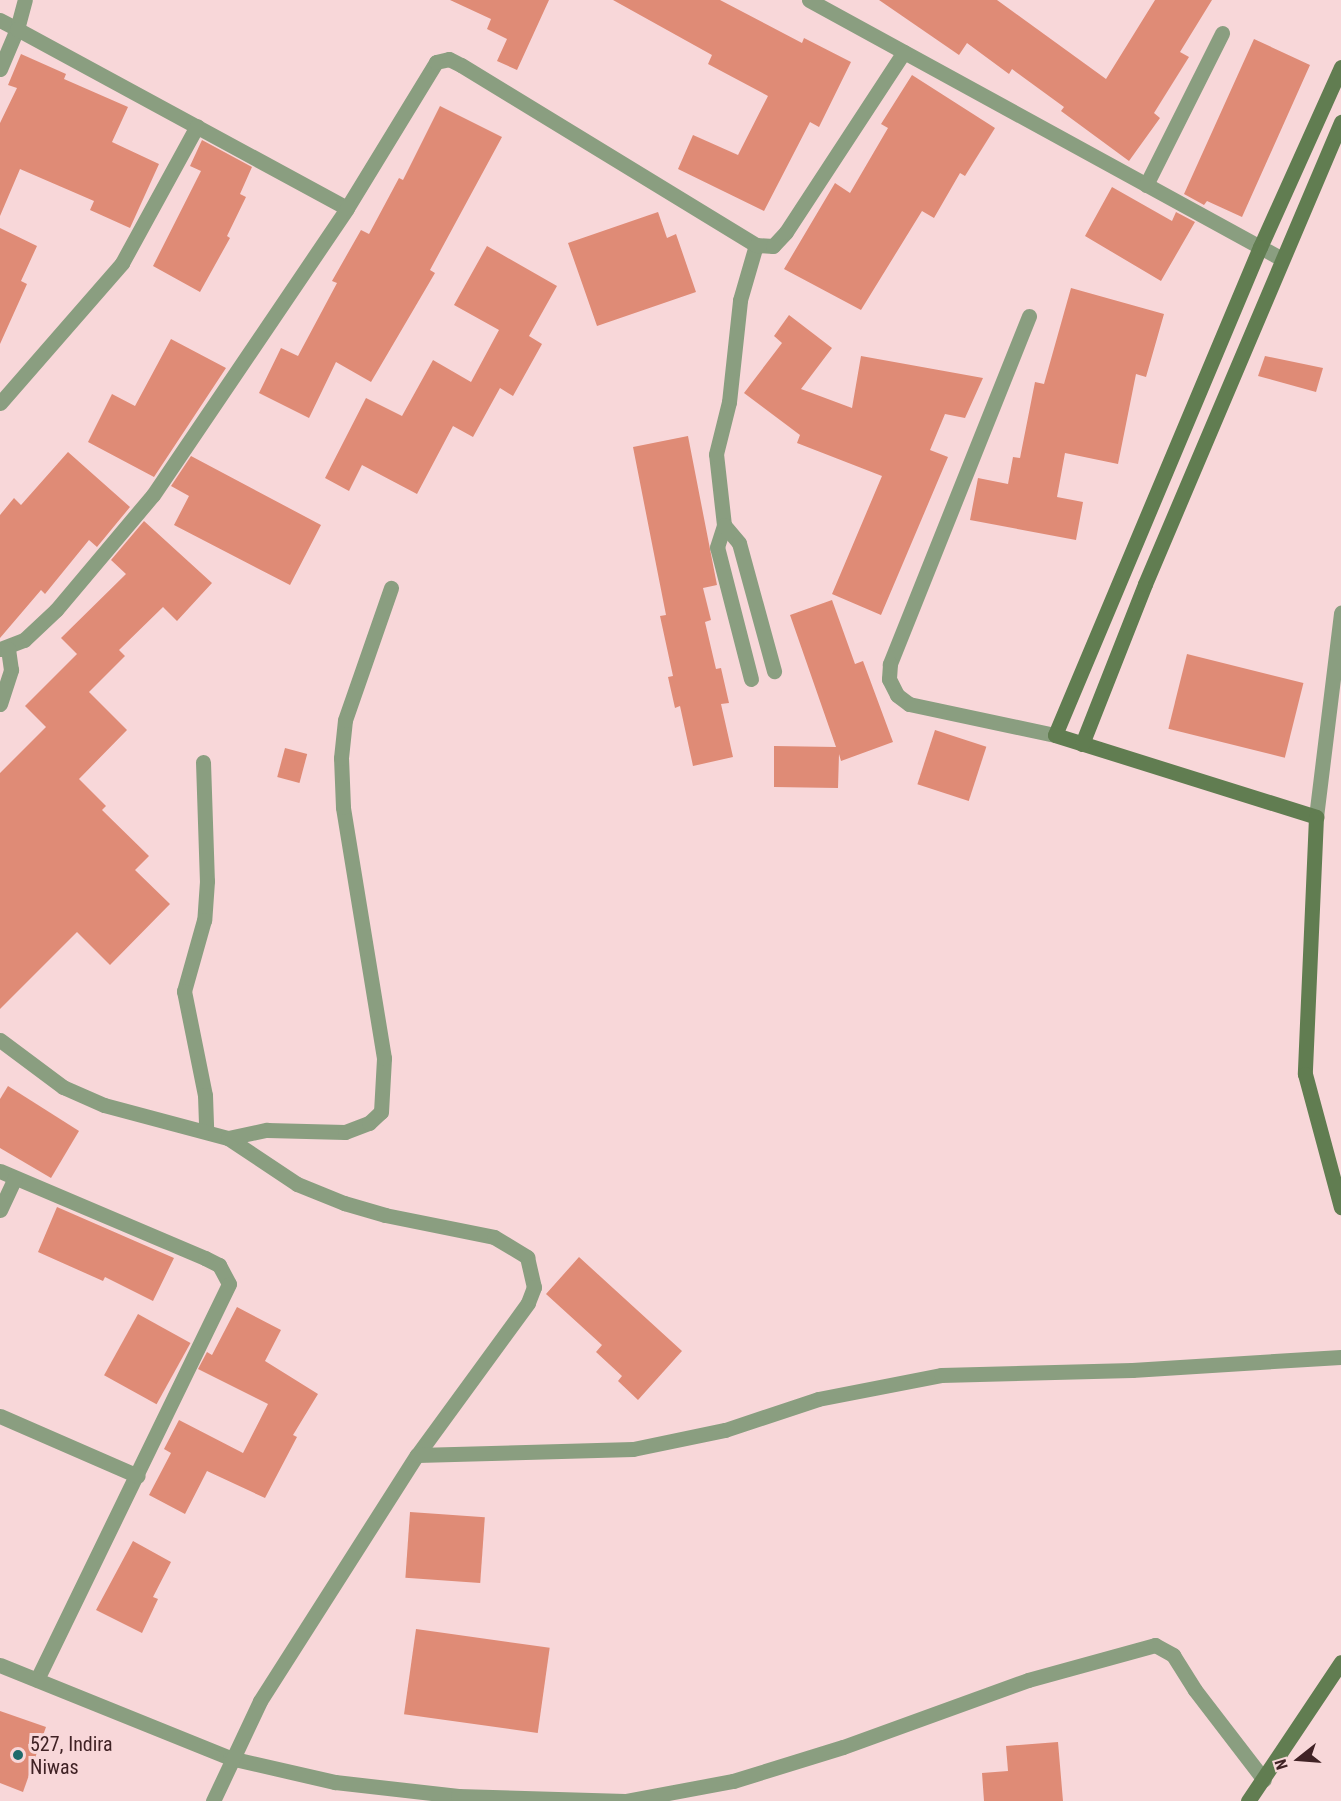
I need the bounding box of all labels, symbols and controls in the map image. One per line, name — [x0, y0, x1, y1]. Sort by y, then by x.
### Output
north arrow — [1269, 1729, 1329, 1789]
place label: 527, Indira Niwas — [30, 1732, 113, 1779]
marker: 527, Indira Niwas — [11, 1748, 25, 1762]
text: N — [1271, 1757, 1292, 1772]

